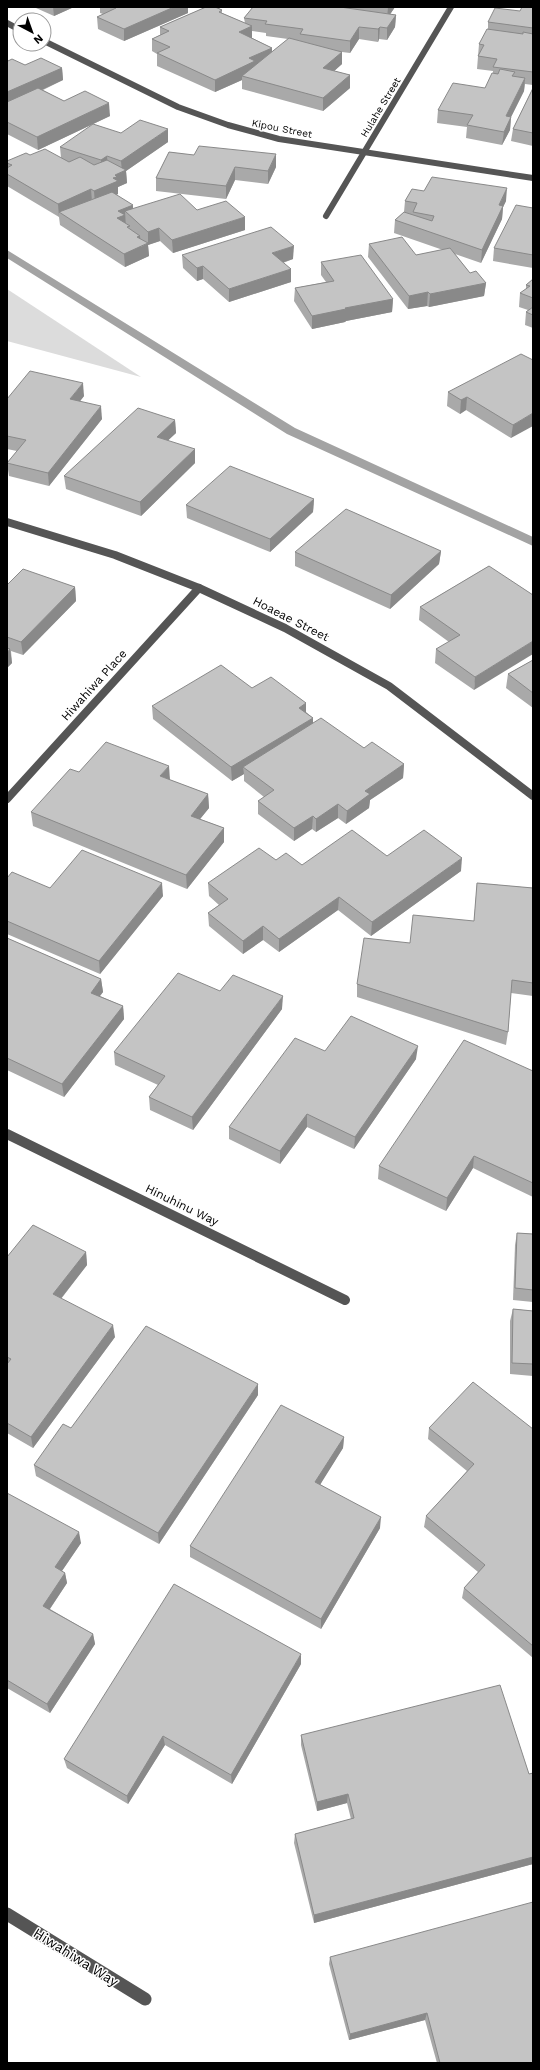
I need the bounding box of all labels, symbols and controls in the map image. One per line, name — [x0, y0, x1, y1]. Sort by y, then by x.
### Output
north arrow — [12, 12, 52, 52]
text: N — [31, 32, 46, 47]
street label: Hulahe Street — [358, 75, 403, 139]
street label: Kipou Street — [251, 117, 314, 140]
street label: Hoaeae Street — [251, 594, 331, 644]
street label: Hiwahiwa Place — [58, 646, 130, 724]
street label: Hinuhinu Way — [143, 1181, 222, 1229]
street label: Hiwahiwa Way — [31, 1924, 122, 1990]

